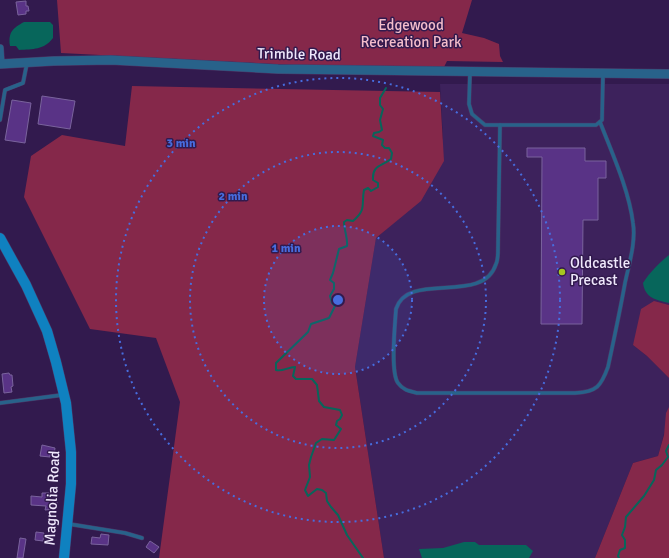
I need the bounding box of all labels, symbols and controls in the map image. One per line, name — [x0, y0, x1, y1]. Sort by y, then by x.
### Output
park label: Edgewood Recreation Park — [360, 16, 462, 51]
street label: Trimble Road — [257, 44, 341, 64]
text: 3 min — [167, 136, 196, 151]
text: 2 min — [219, 189, 248, 204]
text: 1 min — [272, 241, 301, 256]
place label: Oldcastle Precast — [570, 254, 630, 289]
marker: Oldcastle Precast — [557, 267, 567, 277]
centre of rings — [331, 293, 345, 307]
street label: Magnolia Road — [41, 450, 63, 546]

